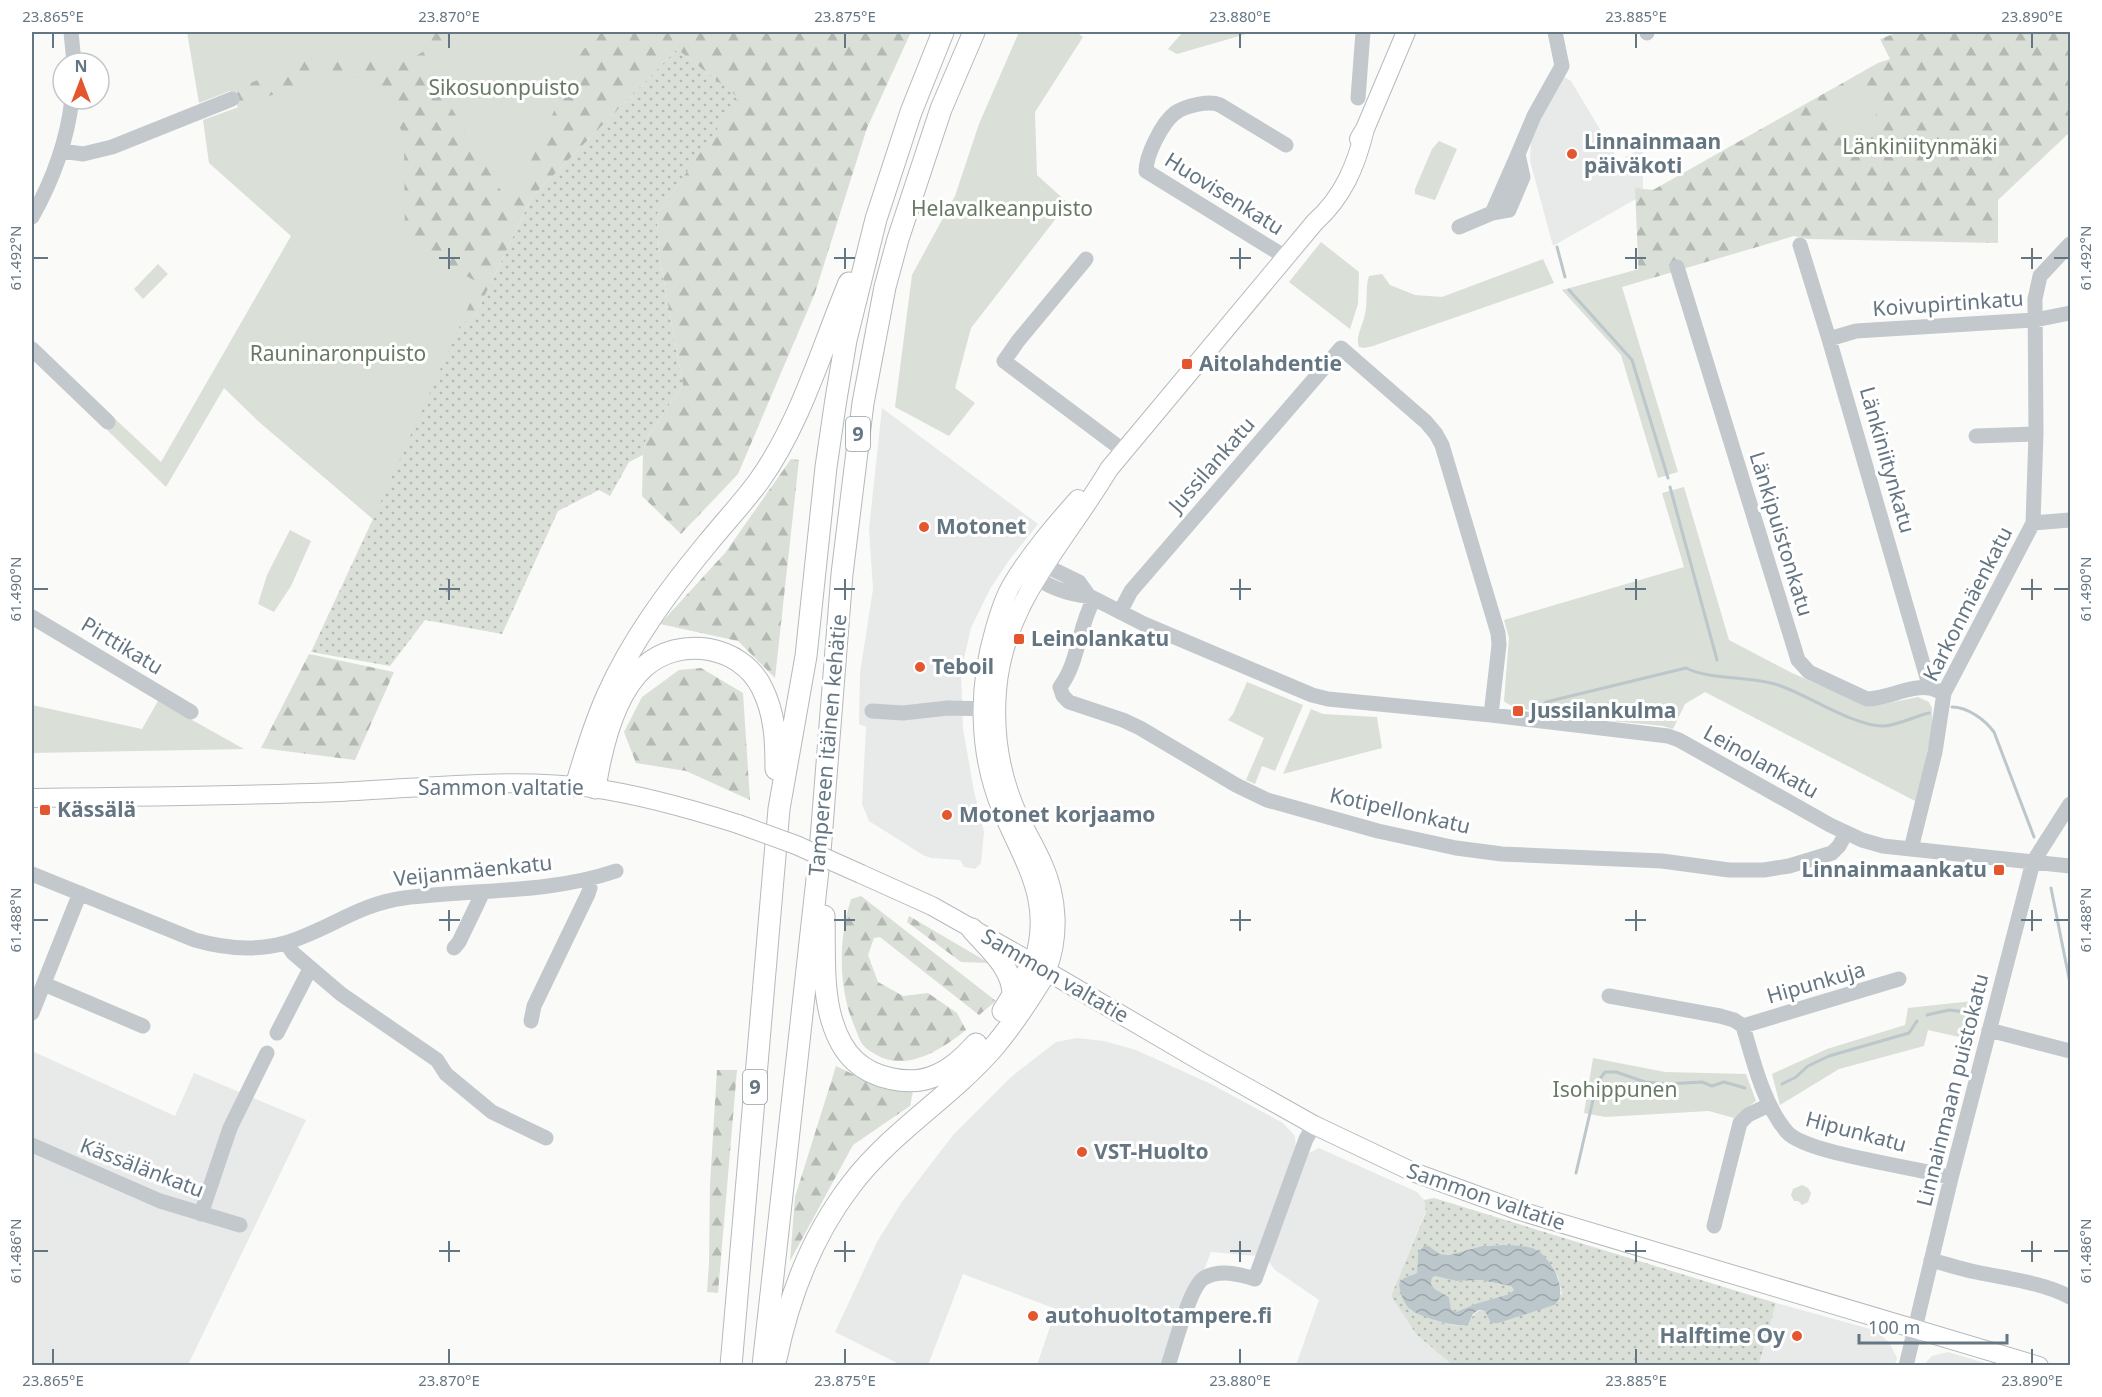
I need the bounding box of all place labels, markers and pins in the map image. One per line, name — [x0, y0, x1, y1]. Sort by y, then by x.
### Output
place label: Linnainmaan päiväkoti — [1584, 127, 1721, 179]
marker: Linnainmaan päiväkoti — [1565, 147, 1579, 161]
place label: Aitolahdentie — [1199, 349, 1342, 377]
marker: Aitolahdentie — [1180, 357, 1194, 371]
place label: Motonet — [936, 512, 1026, 540]
marker: Motonet — [917, 520, 931, 534]
place label: Leinolankatu — [1031, 624, 1169, 652]
marker: Leinolankatu — [1012, 632, 1026, 646]
place label: Teboil — [932, 652, 994, 680]
marker: Teboil — [913, 660, 927, 674]
place label: Jussilankulma — [1528, 696, 1676, 724]
marker: Jussilankulma — [1511, 704, 1525, 718]
place label: Kässälä — [57, 795, 136, 823]
place label: Motonet korjaamo — [959, 800, 1155, 828]
marker: Kässälä — [38, 803, 52, 817]
marker: Motonet korjaamo — [940, 808, 954, 822]
place label: Linnainmaankatu — [1802, 855, 1987, 883]
marker: Linnainmaankatu — [1992, 863, 2006, 877]
place label: VST-Huolto — [1094, 1137, 1209, 1165]
marker: VST-Huolto — [1075, 1145, 1089, 1159]
place label: autohuoltotampere.fi — [1045, 1301, 1272, 1329]
marker: autohuoltotampere.fi — [1026, 1309, 1040, 1323]
place label: Halftime Oy — [1660, 1321, 1785, 1349]
marker: Halftime Oy — [1790, 1329, 1804, 1343]

